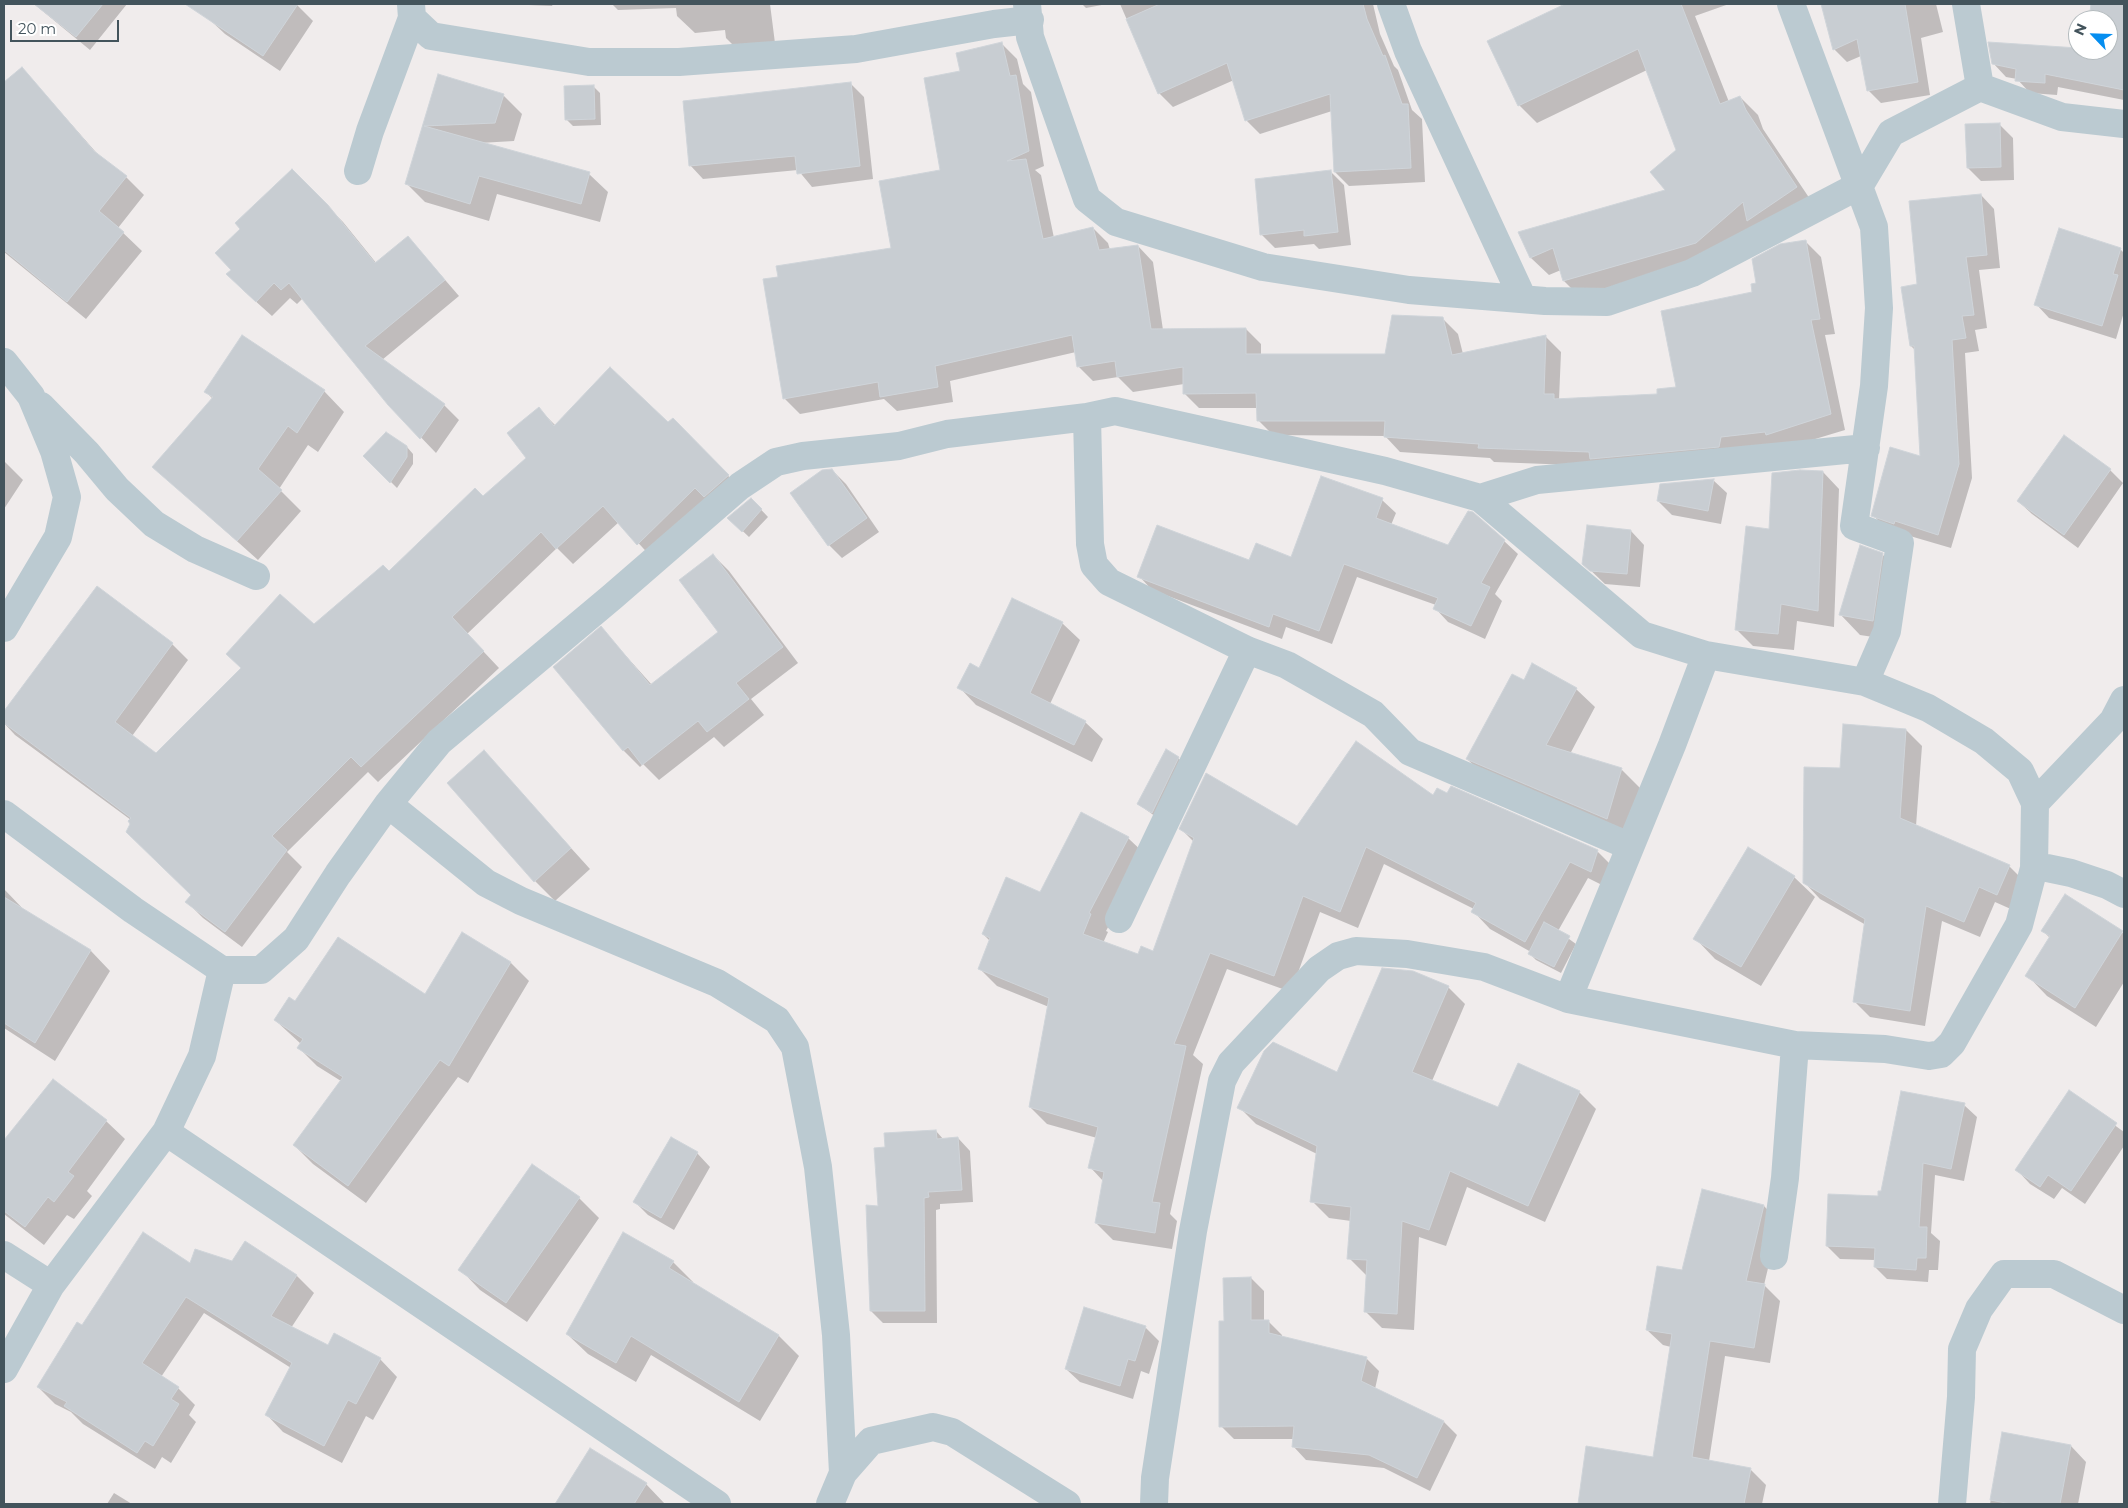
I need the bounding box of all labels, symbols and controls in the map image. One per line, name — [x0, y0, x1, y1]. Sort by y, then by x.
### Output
scale bar — [12, 10, 121, 42]
north arrow — [2068, 10, 2118, 60]
text: 20 m — [18, 19, 56, 38]
text: N — [2070, 20, 2091, 38]

